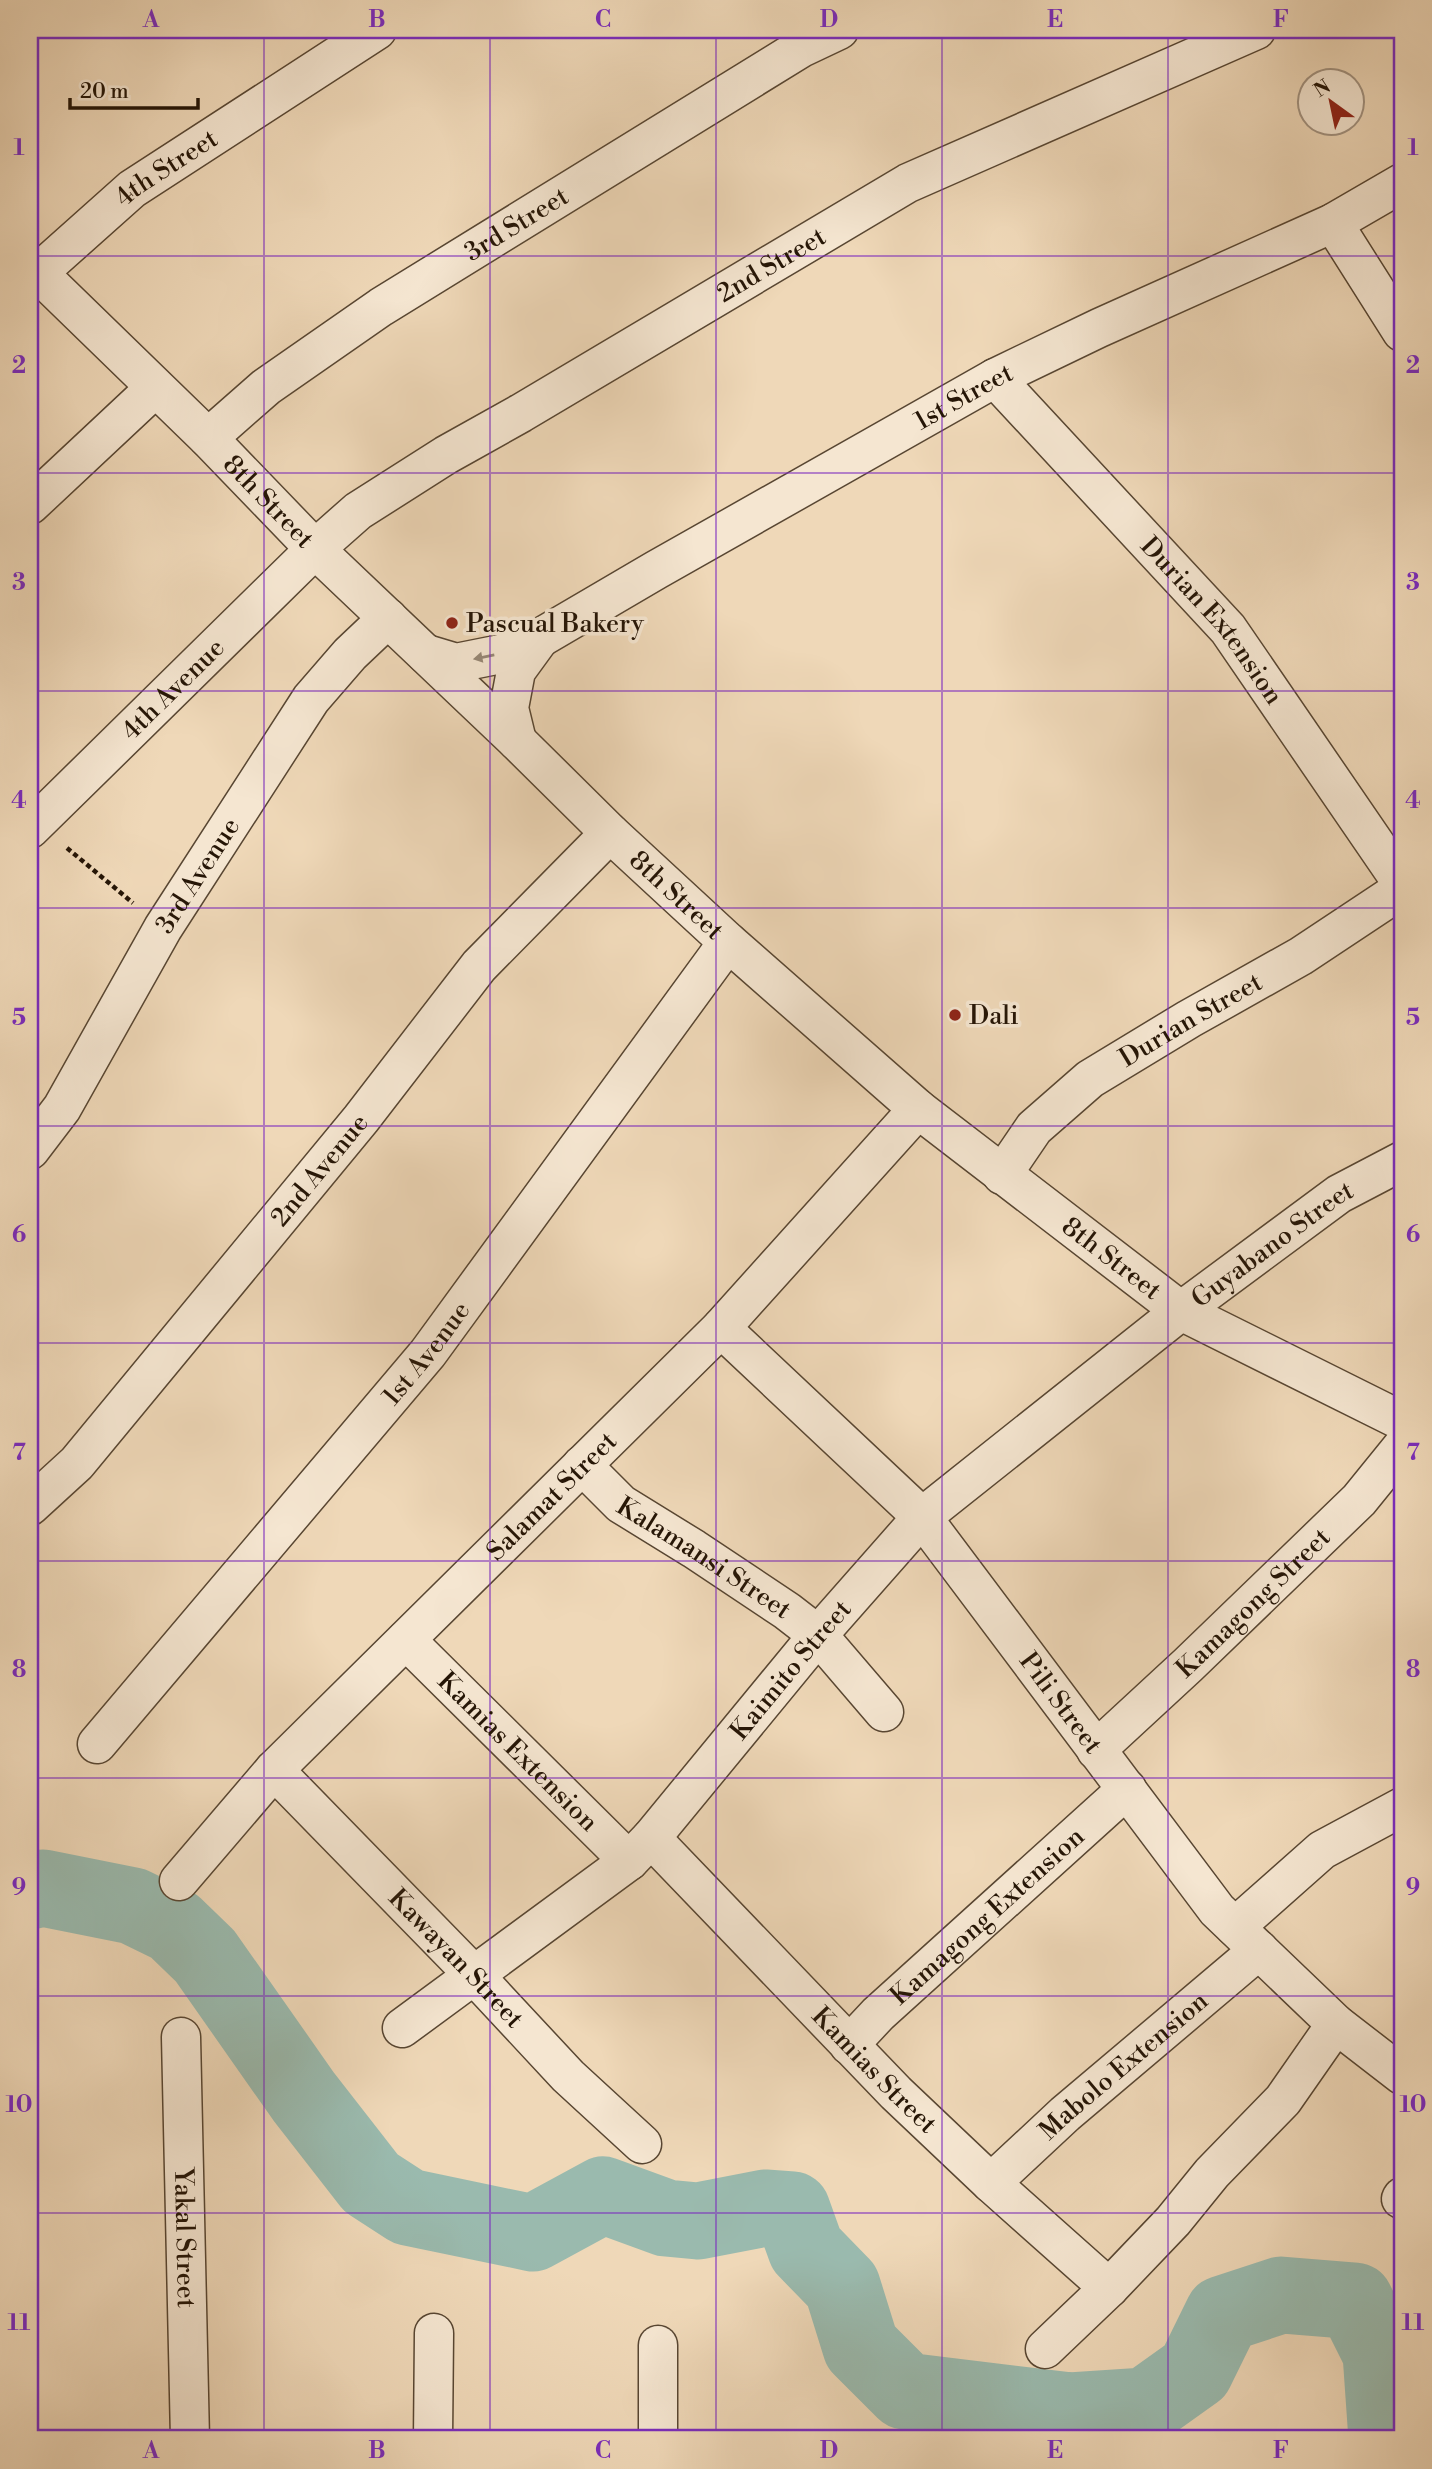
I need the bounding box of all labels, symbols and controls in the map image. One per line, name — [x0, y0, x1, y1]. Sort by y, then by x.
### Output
text: A — [142, 6, 160, 34]
text: B — [368, 6, 386, 34]
text: C — [595, 6, 611, 34]
text: D — [820, 6, 838, 34]
text: E — [1047, 6, 1063, 34]
text: F — [1273, 6, 1289, 34]
scale bar — [70, 66, 198, 110]
north arrow — [1296, 66, 1366, 136]
text: N — [1309, 74, 1335, 103]
text: 20 m — [80, 79, 129, 105]
street label: 4th Street — [109, 123, 224, 214]
text: 1 — [13, 134, 25, 162]
text: 1 — [1407, 134, 1419, 162]
street label: 3rd Street — [459, 180, 574, 269]
street label: 2nd Street — [711, 221, 832, 310]
text: 2 — [12, 352, 26, 380]
text: 2 — [1406, 352, 1420, 380]
street label: 1st Street — [909, 357, 1018, 437]
street label: 8th Street — [216, 449, 320, 555]
street label: Durian Extension — [1133, 530, 1290, 711]
text: 3 — [12, 569, 26, 597]
text: 3 — [1406, 569, 1420, 597]
place label: Pascual Bakery — [466, 608, 644, 640]
marker: Pascual Bakery — [444, 615, 460, 631]
street label: 4th Avenue — [115, 632, 232, 747]
one-way arrow — [473, 652, 495, 663]
text: 4 — [11, 787, 27, 815]
text: 4 — [1405, 787, 1421, 815]
street label: 3rd Avenue — [149, 812, 247, 940]
street label: 8th Street — [622, 844, 730, 947]
street label: Durian Street — [1114, 966, 1268, 1075]
place label: Dali — [969, 1000, 1019, 1032]
text: 5 — [12, 1004, 26, 1032]
text: 5 — [1406, 1004, 1420, 1032]
marker: Dali — [947, 1007, 963, 1023]
street label: 2nd Avenue — [264, 1108, 376, 1233]
street label: Guyabano Street — [1185, 1174, 1359, 1315]
street label: 8th Street — [1055, 1210, 1167, 1307]
text: 6 — [12, 1221, 26, 1249]
text: 6 — [1406, 1221, 1420, 1249]
street label: 1st Avenue — [376, 1295, 477, 1412]
street label: Salamat Street — [480, 1425, 624, 1568]
text: 7 — [12, 1439, 26, 1467]
text: 7 — [1406, 1439, 1420, 1467]
street label: Kalamansi Street — [610, 1490, 797, 1626]
street label: Kamagong Street — [1169, 1522, 1337, 1685]
street label: Kaimito Street — [723, 1594, 858, 1747]
street label: Pili Street — [1012, 1646, 1109, 1760]
text: 8 — [12, 1656, 26, 1684]
text: 8 — [1406, 1656, 1420, 1684]
street label: Kamias Extension — [431, 1665, 605, 1838]
street label: Kamagong Extension — [884, 1821, 1091, 2012]
text: 9 — [12, 1874, 26, 1902]
text: 9 — [1406, 1874, 1420, 1902]
street label: Kawayan Street — [381, 1882, 530, 2035]
street label: Mabolo Extension — [1033, 1985, 1215, 2147]
street label: Kamias Street — [805, 2000, 943, 2140]
text: 10 — [5, 2091, 33, 2119]
text: 10 — [1399, 2091, 1427, 2119]
street label: Yakal Street — [167, 2166, 202, 2308]
text: 11 — [8, 2309, 30, 2337]
text: 11 — [1402, 2309, 1424, 2337]
text: A — [142, 2437, 160, 2465]
text: B — [368, 2437, 386, 2465]
text: C — [595, 2437, 611, 2465]
text: D — [820, 2437, 838, 2465]
text: E — [1047, 2437, 1063, 2465]
text: F — [1273, 2437, 1289, 2465]

